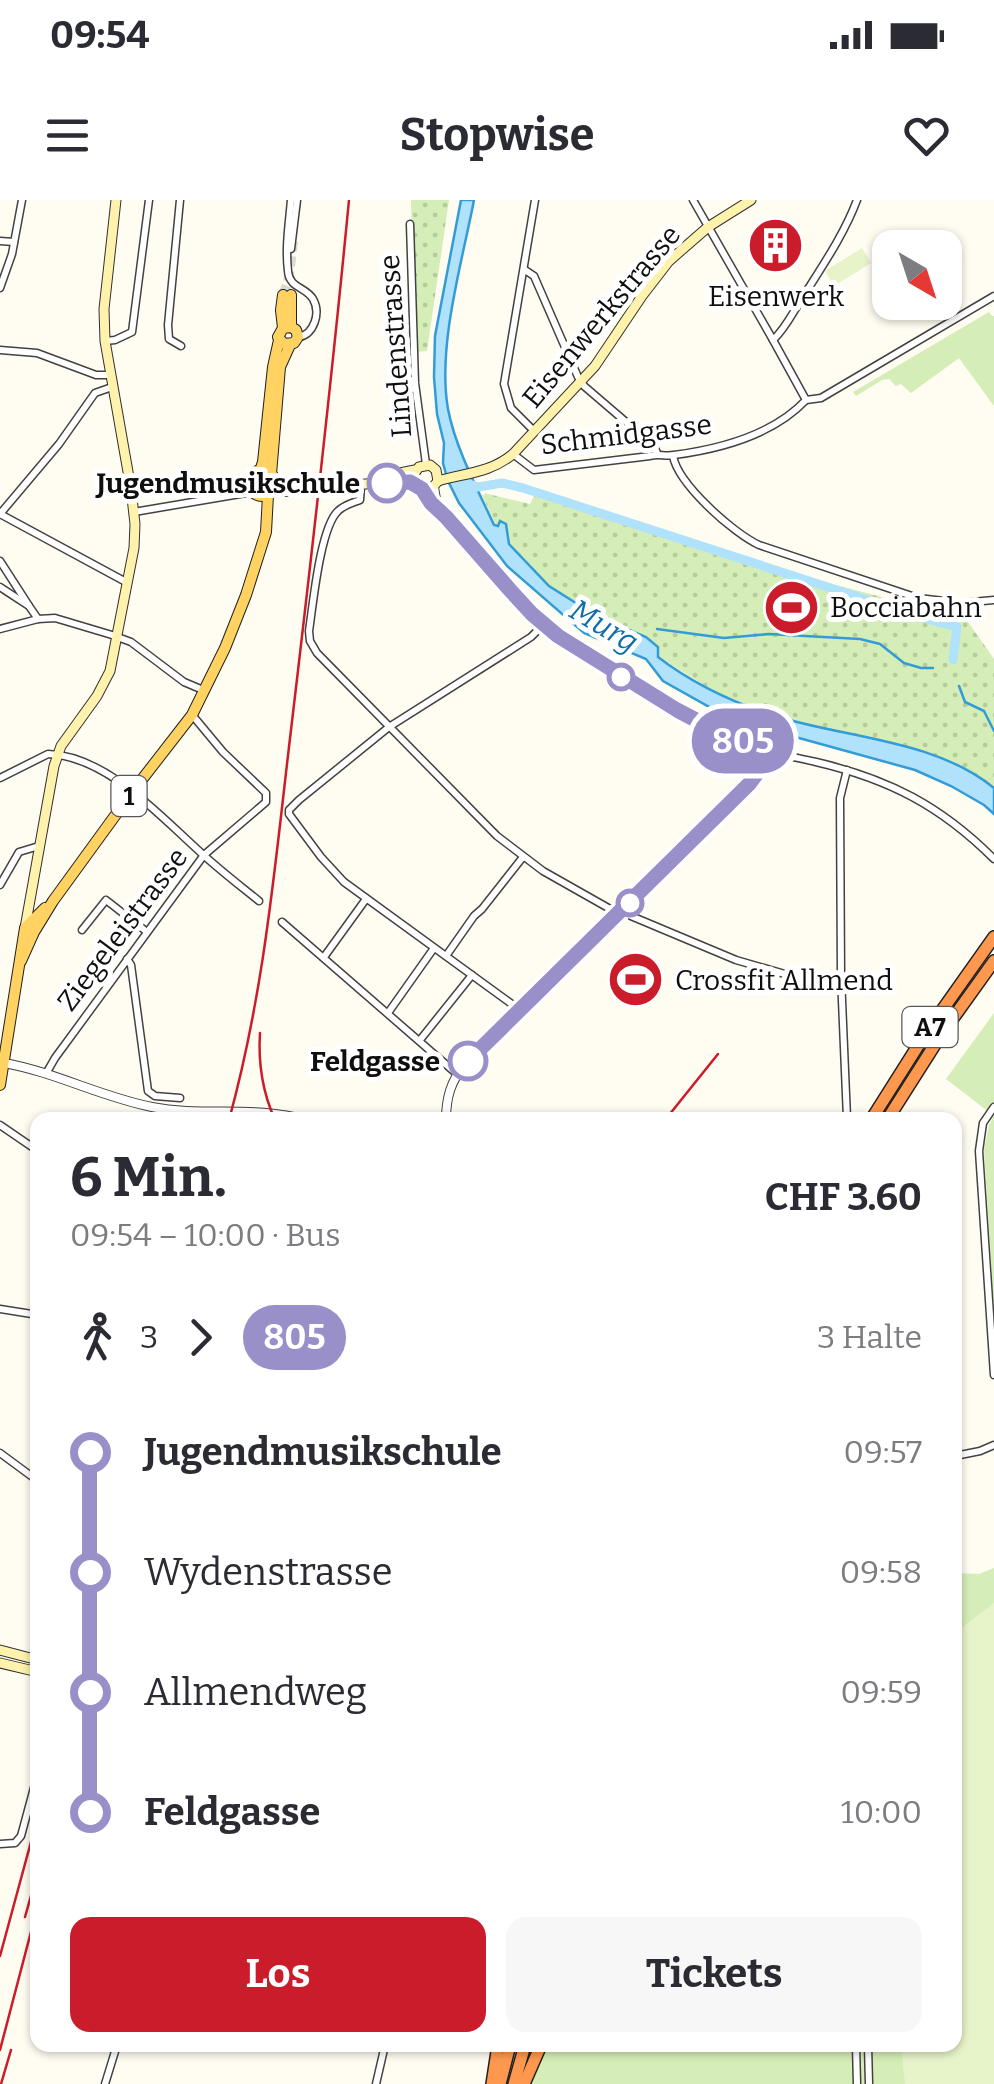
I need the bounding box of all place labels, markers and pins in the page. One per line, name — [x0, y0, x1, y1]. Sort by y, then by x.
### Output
building icon: Eisenwerk — [746, 215, 806, 275]
place label: Eisenwerk — [708, 280, 844, 313]
marker: Jugendmusikschule — [368, 464, 406, 502]
place label: Jugendmusikschule — [94, 467, 360, 500]
sports icon: Bocciabahn — [761, 577, 821, 637]
place label: Bocciabahn — [830, 591, 982, 624]
unlabelled marker — [608, 664, 634, 690]
unlabelled marker — [617, 890, 643, 916]
sports icon: Crossfit Allmend — [606, 950, 666, 1010]
place label: Crossfit Allmend — [675, 964, 893, 997]
marker: Feldgasse — [449, 1042, 487, 1080]
place label: Feldgasse — [310, 1045, 440, 1078]

